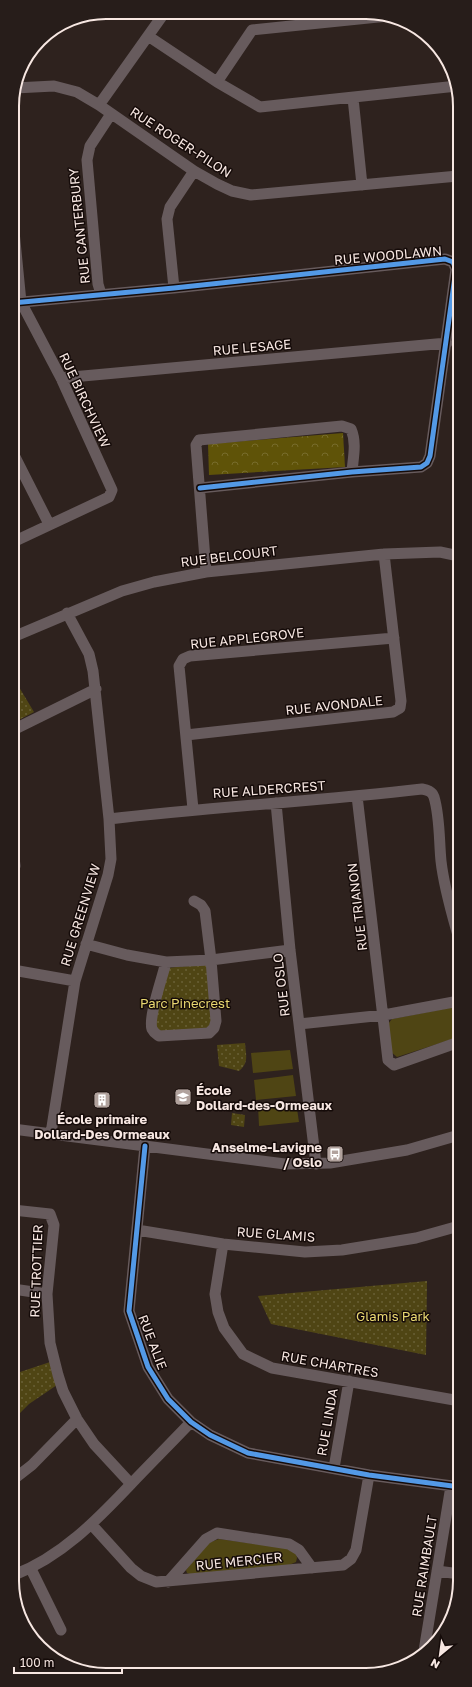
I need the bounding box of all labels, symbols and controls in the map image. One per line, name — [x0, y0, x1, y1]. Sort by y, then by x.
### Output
street label: RUE ROGER-PILON — [127, 103, 235, 181]
street label: RUE CANTERBURY — [65, 167, 93, 285]
street label: RUE WOODLAWN — [333, 242, 443, 268]
street label: RUE LESAGE — [212, 336, 292, 358]
street label: RUE BIRCHVIEW — [56, 350, 114, 450]
street label: RUE BELCOURT — [180, 542, 278, 570]
street label: RUE APPLEGROVE — [189, 624, 305, 652]
street label: RUE AVONDALE — [285, 692, 384, 718]
street label: RUE ALDERCREST — [212, 777, 326, 801]
street label: RUE GREENVIEW — [57, 861, 103, 968]
street label: RUE TRIANON — [344, 862, 370, 952]
street label: RUE OSLO — [269, 952, 293, 1018]
park label: Parc Pinecrest — [140, 995, 230, 1011]
place label: École Dollard-des-Ormeaux — [196, 1082, 332, 1113]
school or university icon: École Dollard-des-Ormeaux — [173, 1087, 193, 1107]
building icon: École primaire Dollard-Des Ormeaux — [92, 1090, 112, 1110]
place label: École primaire Dollard-Des Ormeaux — [34, 1111, 170, 1142]
place label: Anselme-Lavigne / Oslo — [212, 1139, 322, 1170]
bus stop icon: Anselme-Lavigne / Oslo — [325, 1144, 345, 1164]
street label: RUE GLAMIS — [236, 1223, 316, 1245]
street label: RUE TROTTIER — [26, 1224, 46, 1318]
park label: Glamis Park — [356, 1308, 431, 1324]
street label: RUE ALIE — [135, 1312, 171, 1372]
street label: RUE CHARTRES — [280, 1348, 380, 1380]
street label: RUE LINDA — [313, 1387, 341, 1457]
street label: RUE RAIMBAULT — [408, 1514, 440, 1618]
street label: RUE MERCIER — [195, 1548, 283, 1574]
north arrow — [420, 1635, 460, 1675]
scale bar — [14, 1649, 122, 1675]
text: 100 m — [20, 1655, 54, 1670]
text: N — [428, 1656, 442, 1672]

